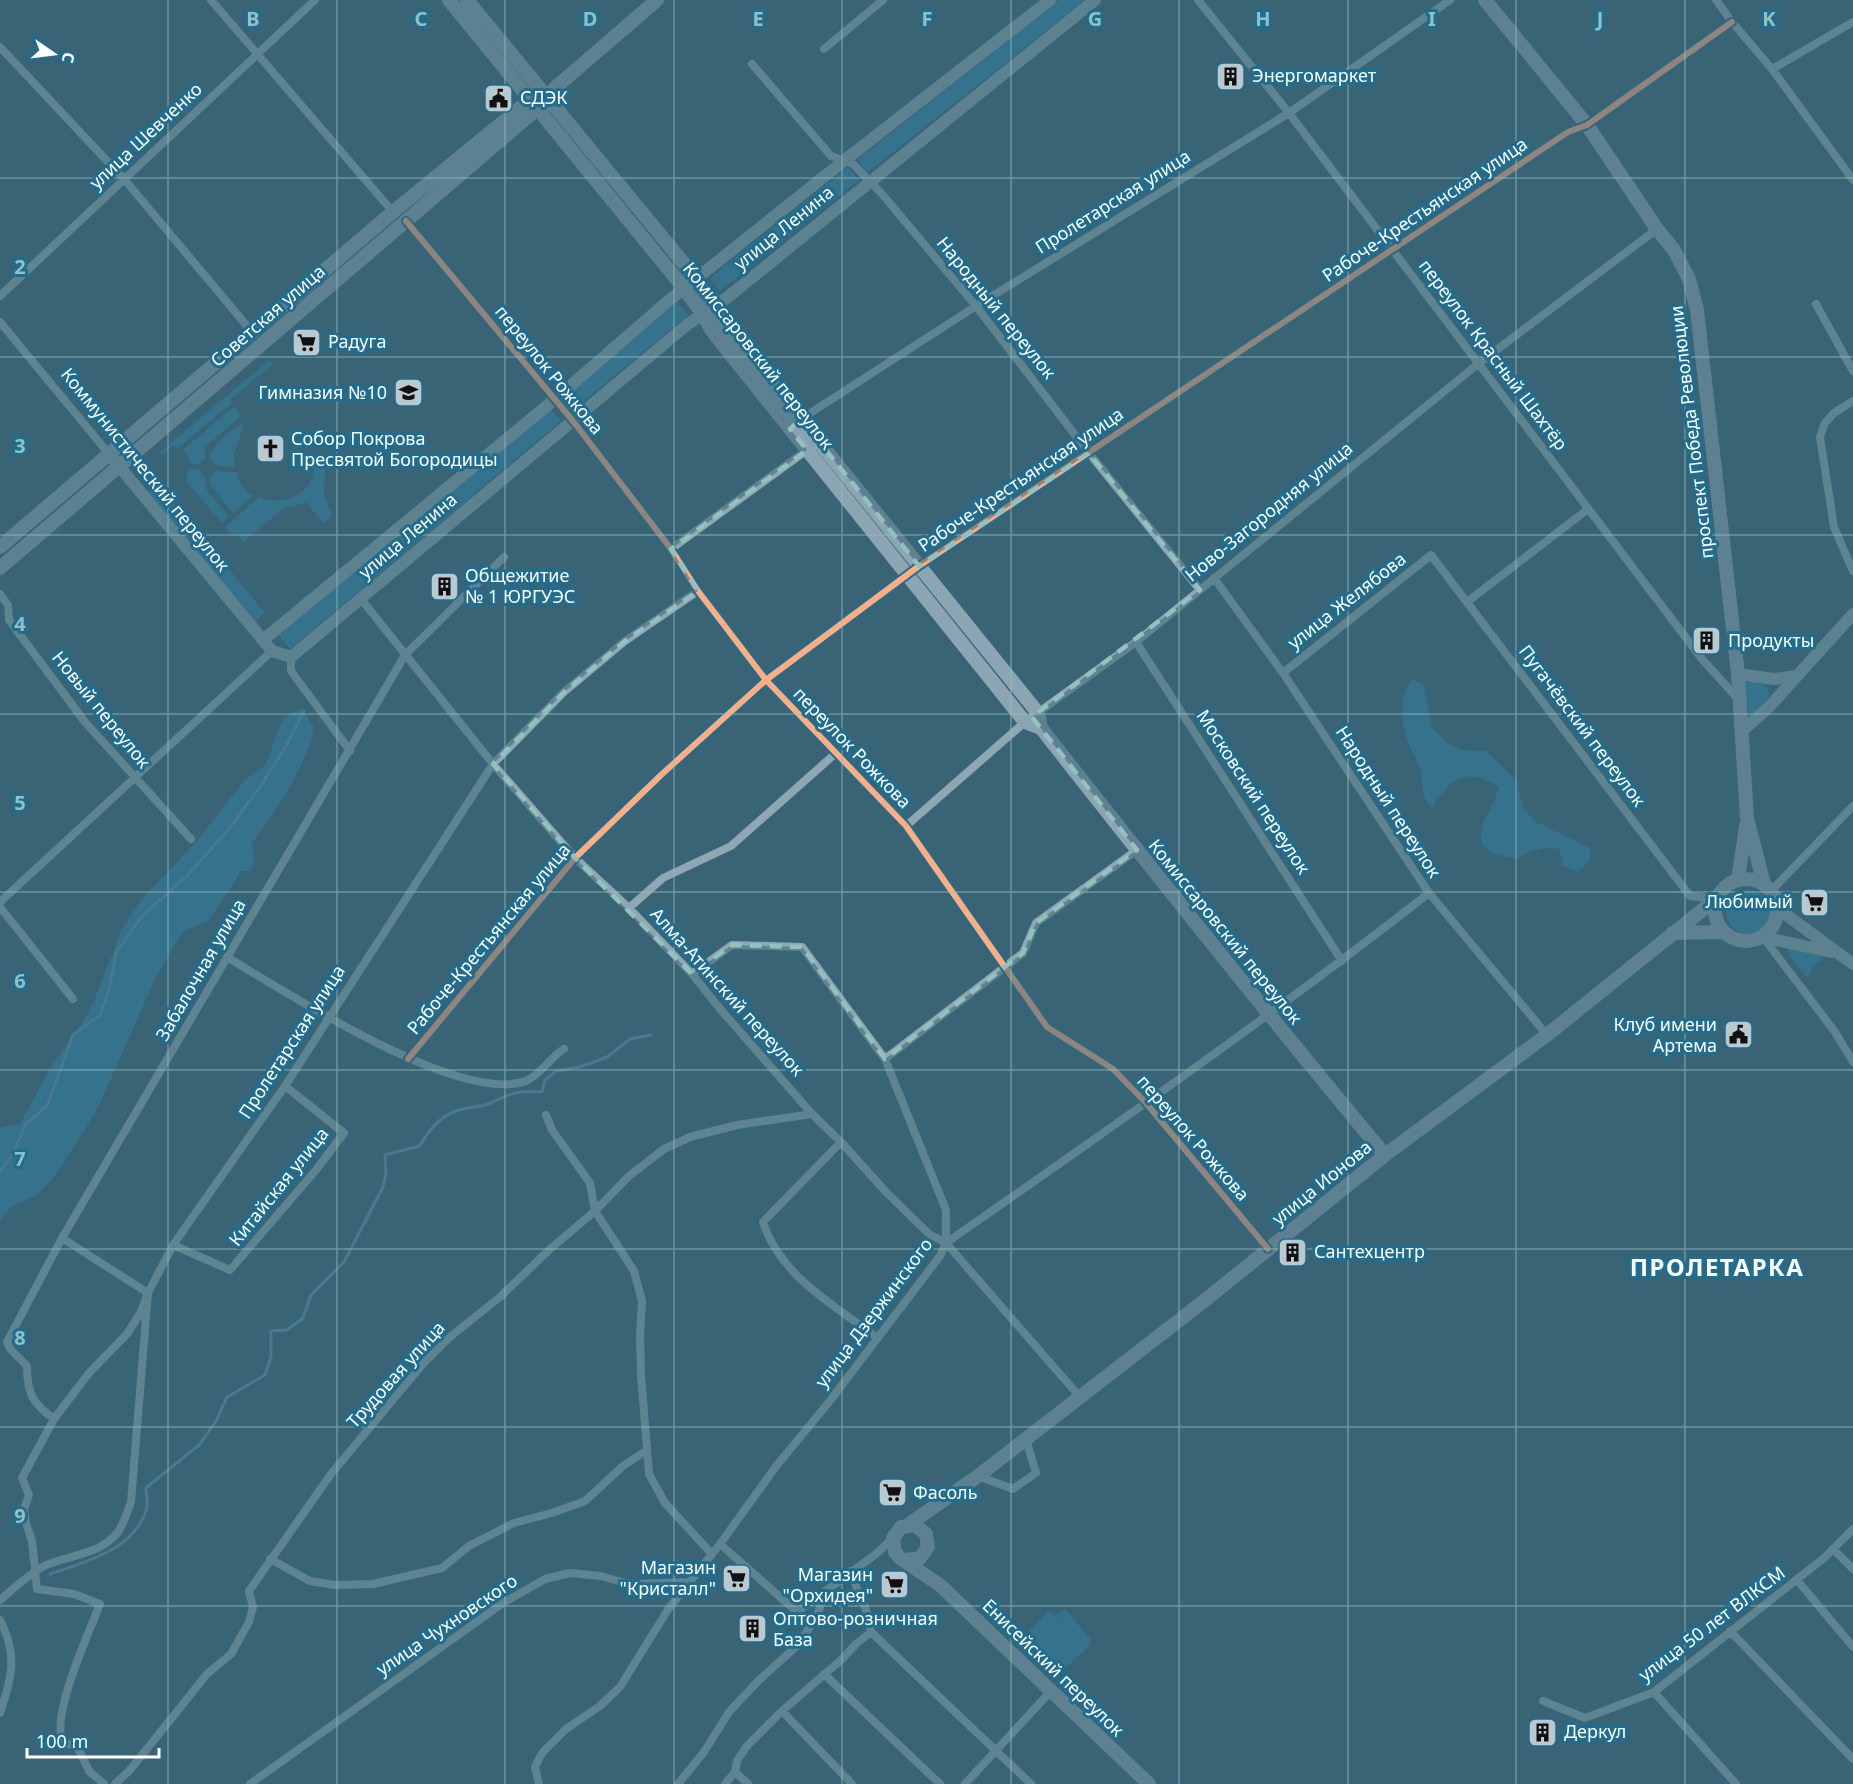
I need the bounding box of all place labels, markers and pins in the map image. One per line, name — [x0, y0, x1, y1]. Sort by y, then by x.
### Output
building icon: Энергомаркет — [1215, 60, 1247, 92]
place label: Энергомаркет — [1252, 63, 1377, 87]
public building icon: СДЭК — [483, 82, 515, 114]
place label: СДЭК — [520, 85, 568, 109]
supermarket icon: Радуга — [291, 326, 323, 358]
place label: Радуга — [328, 329, 386, 353]
school or university icon: Гимназия №10 — [392, 377, 424, 409]
place label: Гимназия №10 — [258, 380, 387, 404]
place label: Собор Покрова Пресвятой Богородицы — [291, 426, 498, 471]
church icon: Собор Покрова Пресвятой Богородицы — [254, 433, 286, 465]
place label: Общежитие № 1 ЮРГУЭС — [465, 563, 575, 608]
building icon: Общежитие № 1 ЮРГУЭС — [428, 570, 460, 602]
building icon: Продукты — [1691, 625, 1723, 657]
place label: Продукты — [1728, 628, 1814, 652]
supermarket icon: Любимый — [1798, 886, 1830, 918]
place label: Любимый — [1705, 889, 1793, 913]
place label: Клуб имени Артема — [1613, 1012, 1717, 1057]
public building icon: Клуб имени Артема — [1722, 1019, 1754, 1051]
building icon: Сантехцентр — [1277, 1236, 1309, 1268]
place label: Сантехцентр — [1314, 1239, 1425, 1263]
supermarket icon: Фасоль — [876, 1477, 908, 1509]
place label: Фасоль — [913, 1480, 977, 1504]
place label: Магазин "Кристалл" — [620, 1555, 716, 1600]
supermarket icon: Магазин "Кристалл" — [721, 1562, 753, 1594]
place label: Магазин "Орхидея" — [783, 1562, 873, 1607]
supermarket icon: Магазин "Орхидея" — [878, 1569, 910, 1601]
place label: Оптово-розничная База — [773, 1606, 938, 1651]
building icon: Оптово-розничная База — [736, 1613, 768, 1645]
building icon: Деркул — [1527, 1716, 1559, 1748]
place label: Деркул — [1564, 1719, 1626, 1743]

